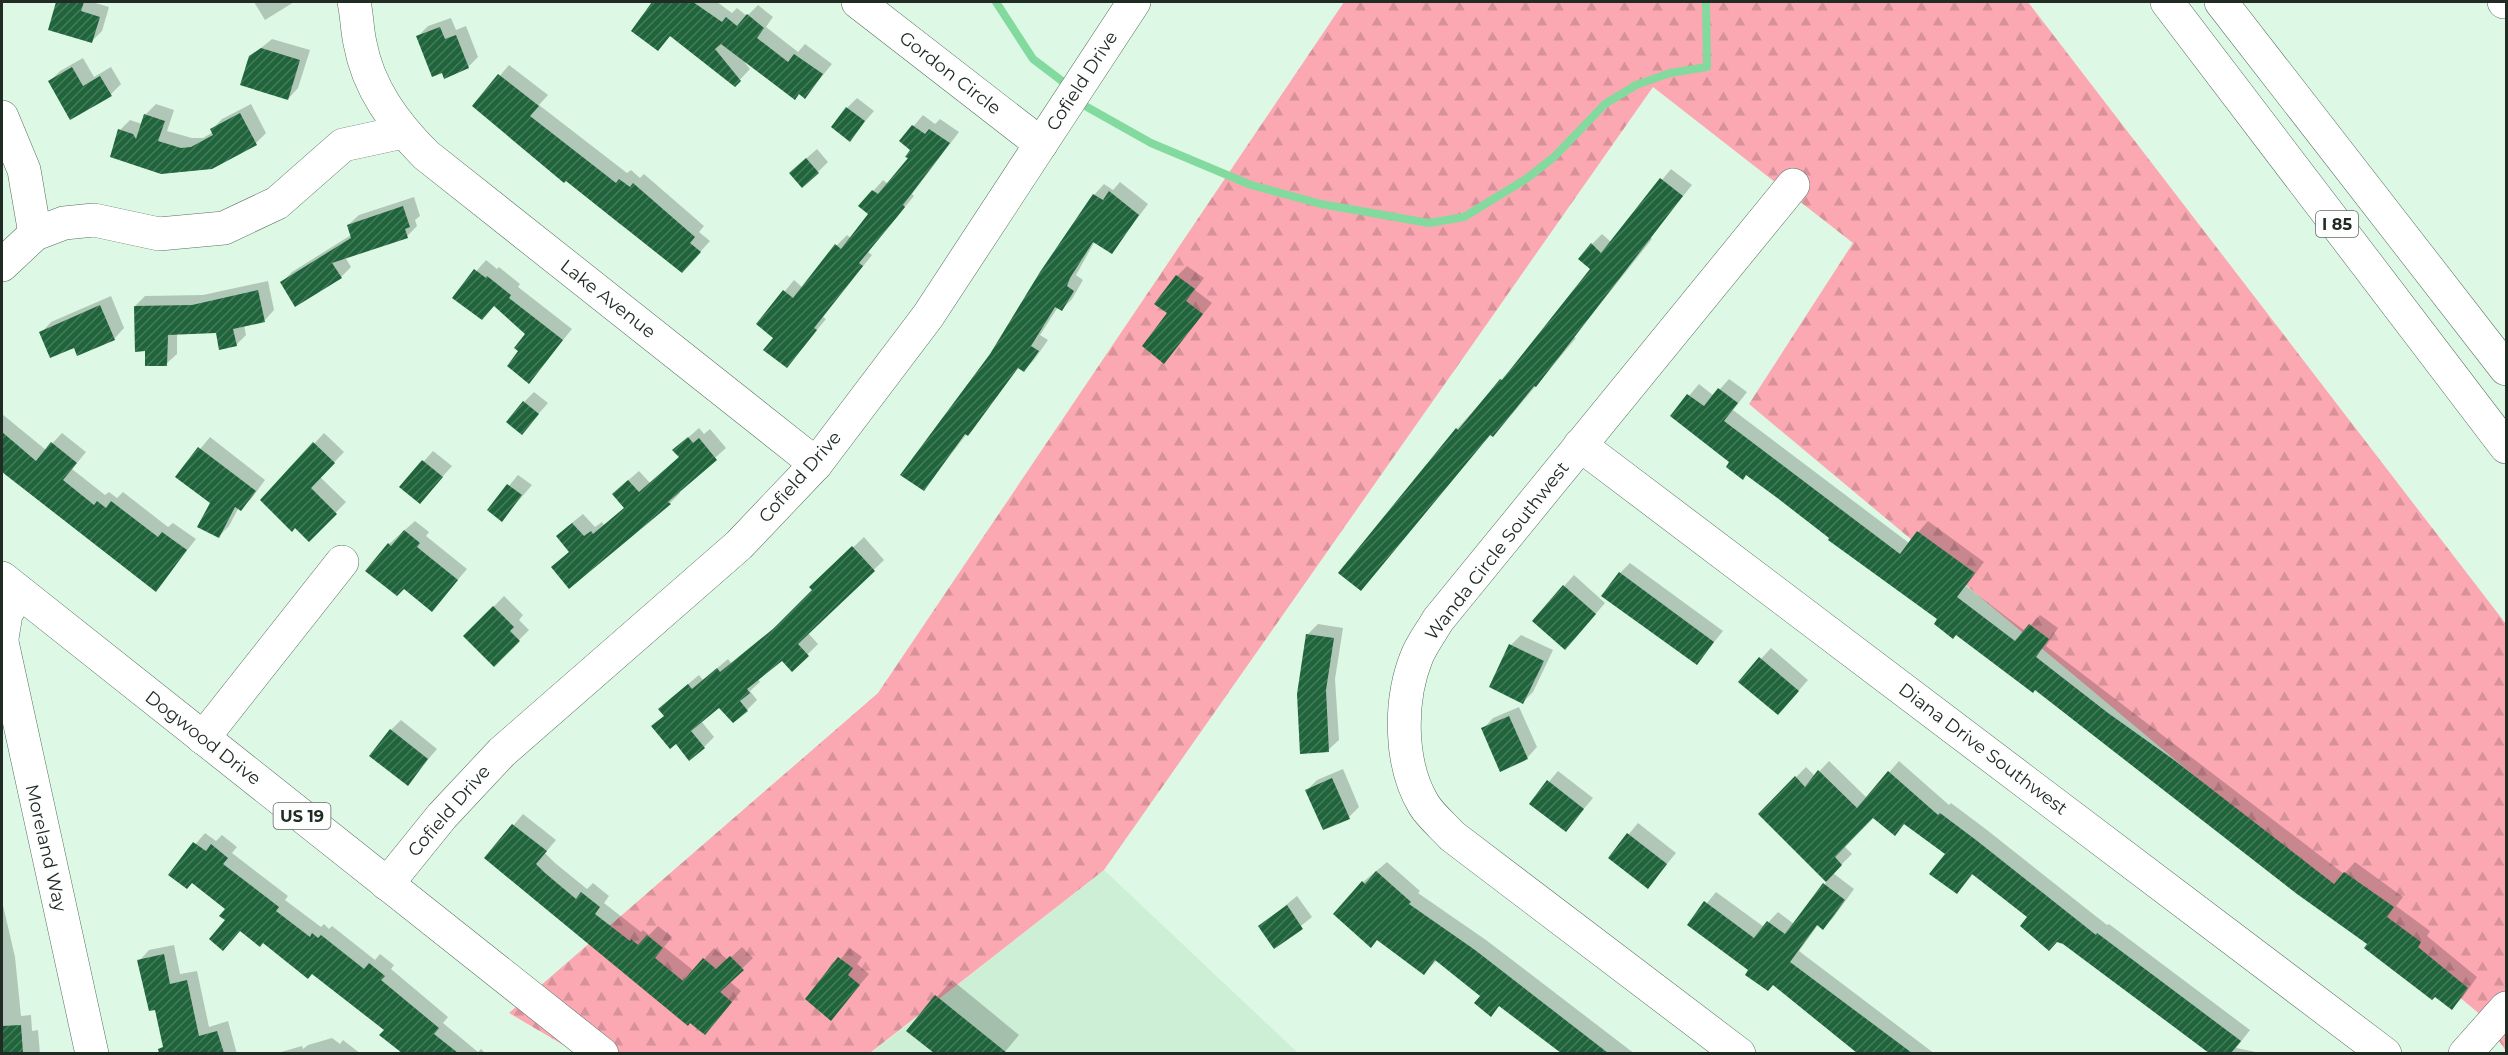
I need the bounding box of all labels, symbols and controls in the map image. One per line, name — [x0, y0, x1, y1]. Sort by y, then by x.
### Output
street label: Gordon Circle — [895, 27, 1005, 120]
street label: Cofield Drive — [1042, 27, 1122, 135]
road number: I 85 — [2316, 211, 2358, 237]
street label: Lake Avenue — [556, 255, 660, 343]
street label: Cofield Drive — [754, 427, 846, 527]
street label: Wanda Circle Southwest — [1420, 457, 1574, 645]
street label: Diana Drive Southwest — [1894, 678, 2072, 820]
street label: Dogwood Drive — [141, 686, 265, 790]
street label: Cofield Drive — [403, 761, 495, 861]
street label: Moreland Way — [21, 782, 71, 914]
road number: US 19 — [274, 803, 330, 829]

